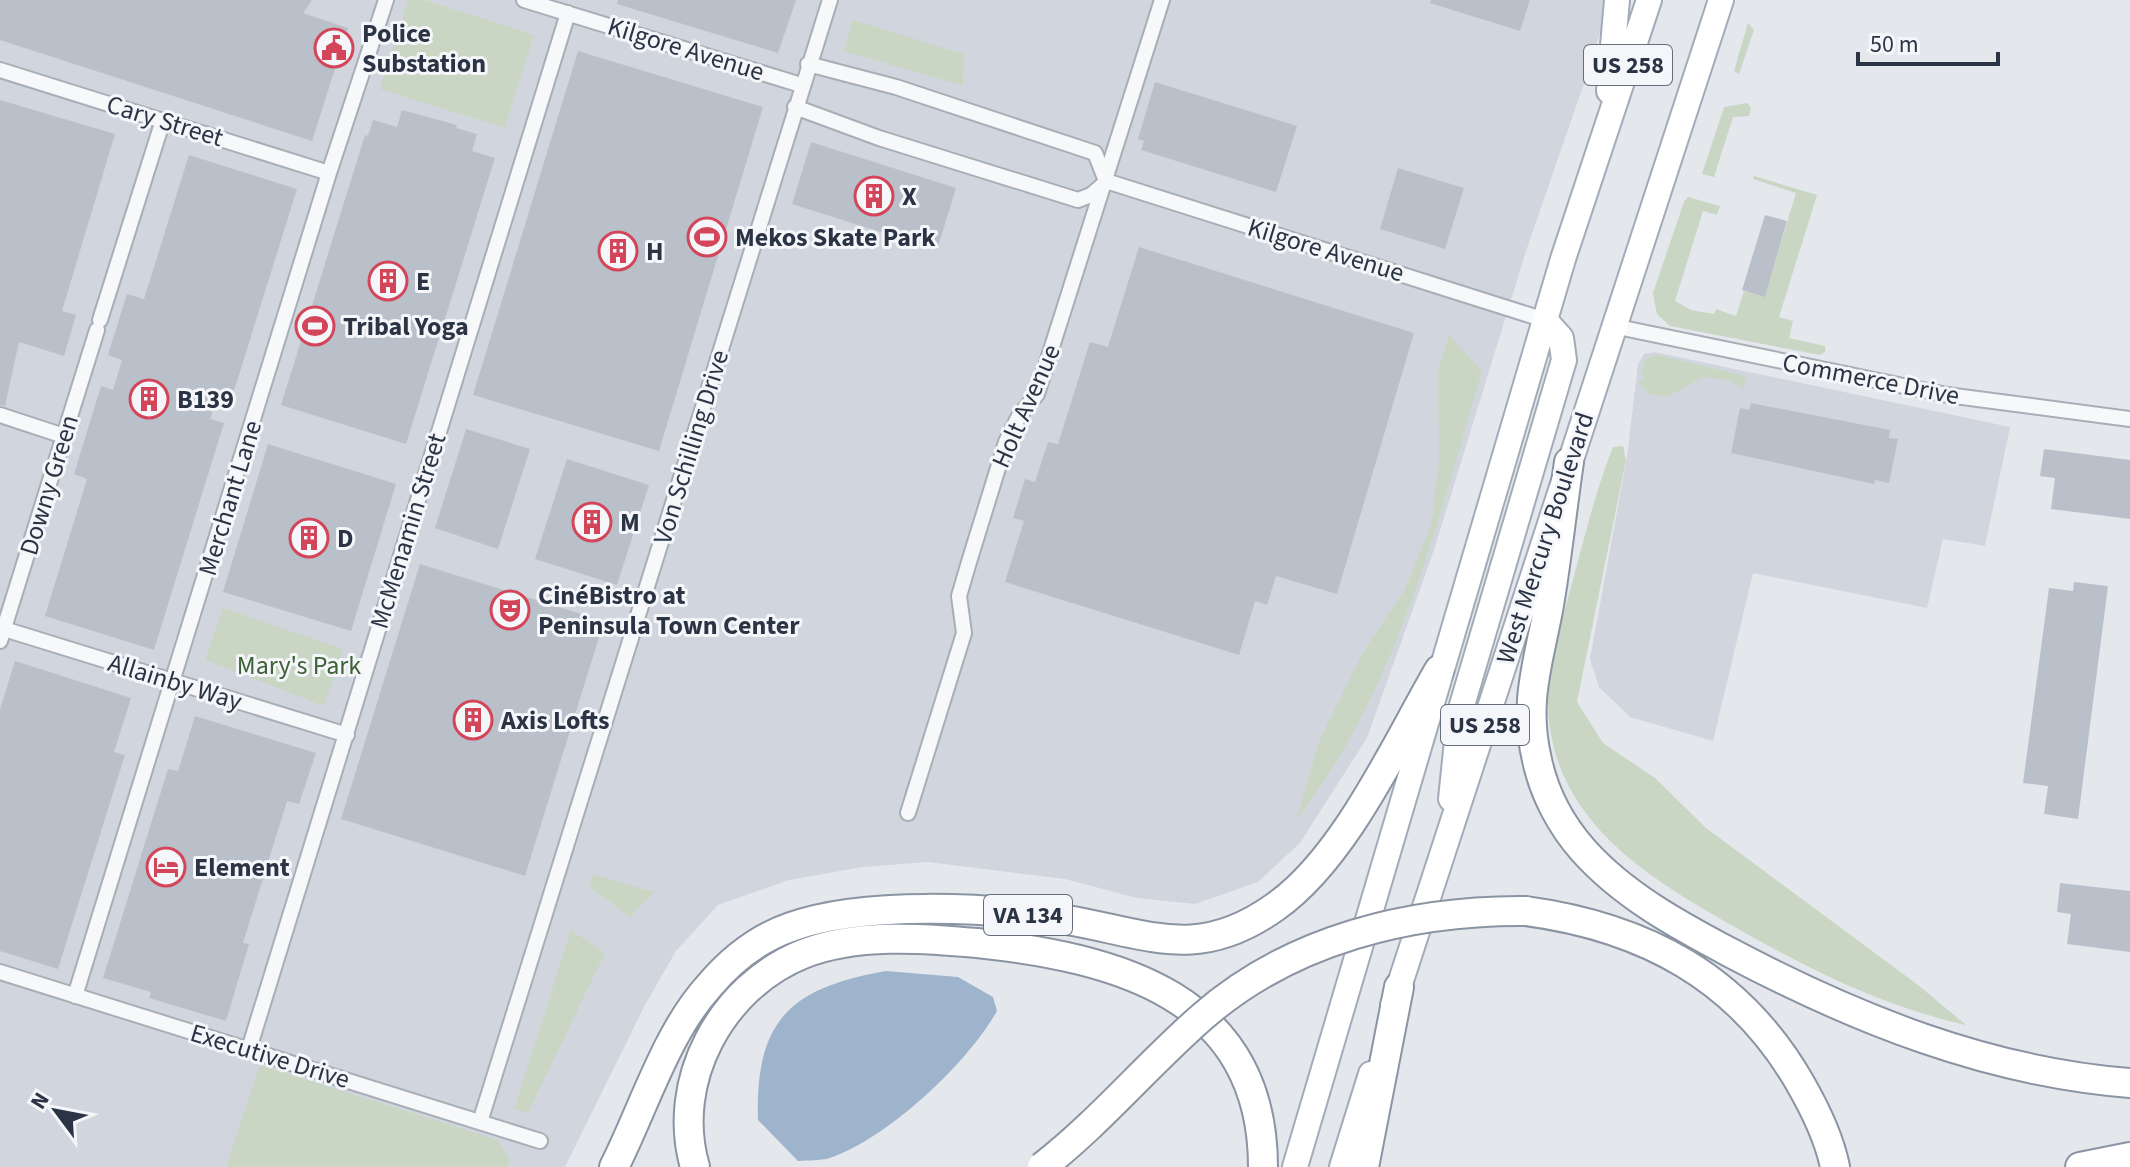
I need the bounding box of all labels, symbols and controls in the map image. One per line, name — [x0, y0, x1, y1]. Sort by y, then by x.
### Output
street label: Kilgore Avenue — [603, 8, 769, 90]
place label: Police Substation — [362, 15, 486, 82]
scale bar — [1858, 16, 1998, 66]
public building icon: Police Substation — [313, 27, 355, 69]
text: 50 m — [1870, 27, 1919, 62]
road number: US 258 — [1584, 45, 1672, 85]
street label: Cary Street — [102, 86, 228, 156]
building icon: X — [853, 175, 895, 217]
place label: X — [902, 178, 917, 215]
street label: Kilgore Avenue — [1243, 209, 1409, 291]
sports icon: Mekos Skate Park — [686, 216, 728, 258]
place label: Mekos Skate Park — [735, 219, 936, 256]
building icon: H — [597, 230, 639, 272]
place label: H — [646, 233, 664, 270]
building icon: E — [367, 260, 409, 302]
place label: E — [416, 263, 430, 300]
sports icon: Tribal Yoga — [294, 305, 336, 347]
place label: Tribal Yoga — [343, 308, 469, 345]
street label: Holt Avenue — [982, 338, 1070, 474]
street label: Commerce Drive — [1779, 344, 1963, 414]
street label: Von Schilling Drive — [644, 345, 738, 549]
building icon: B139 — [128, 378, 170, 420]
place label: B139 — [177, 381, 234, 418]
street label: West Mercury Boulevard — [1487, 408, 1603, 668]
street label: Downy Green — [10, 410, 88, 560]
street label: Merchant Lane — [189, 416, 271, 580]
street label: McMenamin Street — [361, 429, 455, 633]
building icon: M — [571, 501, 613, 543]
place label: M — [620, 504, 640, 541]
building icon: D — [288, 517, 330, 559]
place label: D — [337, 520, 354, 557]
place label: CinéBistro at Peninsula Town Center — [538, 577, 800, 644]
theatre icon: CinéBistro at Peninsula Town Center — [489, 589, 531, 631]
street label: Allainby Way — [104, 644, 246, 720]
park label: Mary's Park — [237, 647, 361, 684]
building icon: Axis Lofts — [452, 699, 494, 741]
place label: Axis Lofts — [500, 702, 610, 739]
road number: US 258 — [1441, 705, 1529, 745]
hotel icon: Element — [145, 846, 187, 888]
place label: Element — [194, 849, 290, 886]
road number: VA 134 — [984, 895, 1072, 935]
street label: Executive Drive — [186, 1014, 354, 1098]
north arrow — [16, 1071, 96, 1151]
text: N — [22, 1086, 57, 1116]

